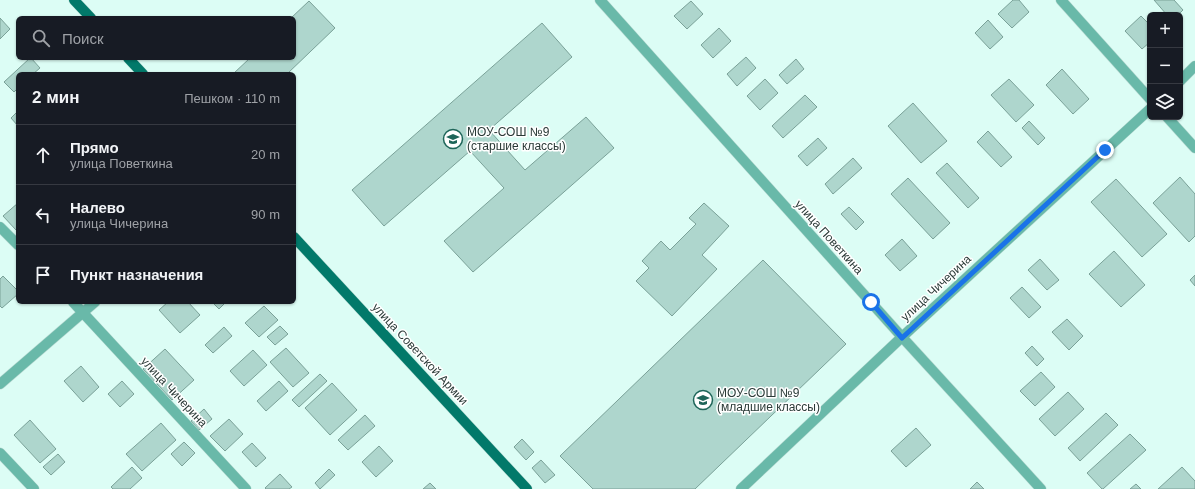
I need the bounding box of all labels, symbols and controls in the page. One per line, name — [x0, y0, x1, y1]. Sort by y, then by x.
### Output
map controls — [1147, 12, 1183, 120]
button: + — [1147, 12, 1183, 48]
search box — [16, 16, 296, 60]
icon: search — [30, 27, 52, 49]
text: Поиск — [62, 30, 104, 47]
button: − — [1147, 48, 1183, 84]
button: layers — [1147, 84, 1183, 120]
text: 2 мин — [32, 88, 79, 107]
text: Пешком · 110 m — [184, 91, 280, 106]
place label: МОУ-СОШ №9 (старшие классы) — [467, 125, 566, 153]
school or university icon: МОУ-СОШ №9 (старшие классы) — [442, 128, 464, 150]
text: Прямо — [70, 139, 119, 156]
route end — [1096, 141, 1114, 159]
icon: ahead — [32, 144, 54, 166]
text: 20 m — [251, 147, 280, 162]
text: улица Поветкина — [70, 156, 173, 171]
street label: улица Поветкина — [792, 197, 866, 277]
text: Налево — [70, 199, 125, 216]
icon: left — [32, 204, 54, 226]
text: 90 m — [251, 207, 280, 222]
text: улица Чичерина — [70, 216, 168, 231]
street label: улица Чичерина — [898, 252, 974, 324]
icon: arrive — [32, 264, 54, 286]
text: Пункт назначения — [70, 266, 203, 283]
route start — [862, 293, 880, 311]
street label: улица Советской Армии — [369, 300, 471, 408]
street label: улица Чичерина — [138, 354, 210, 430]
place label: МОУ-СОШ №9 (младшие классы) — [717, 386, 820, 414]
school or university icon: МОУ-СОШ №9 (младшие классы) — [692, 389, 714, 411]

